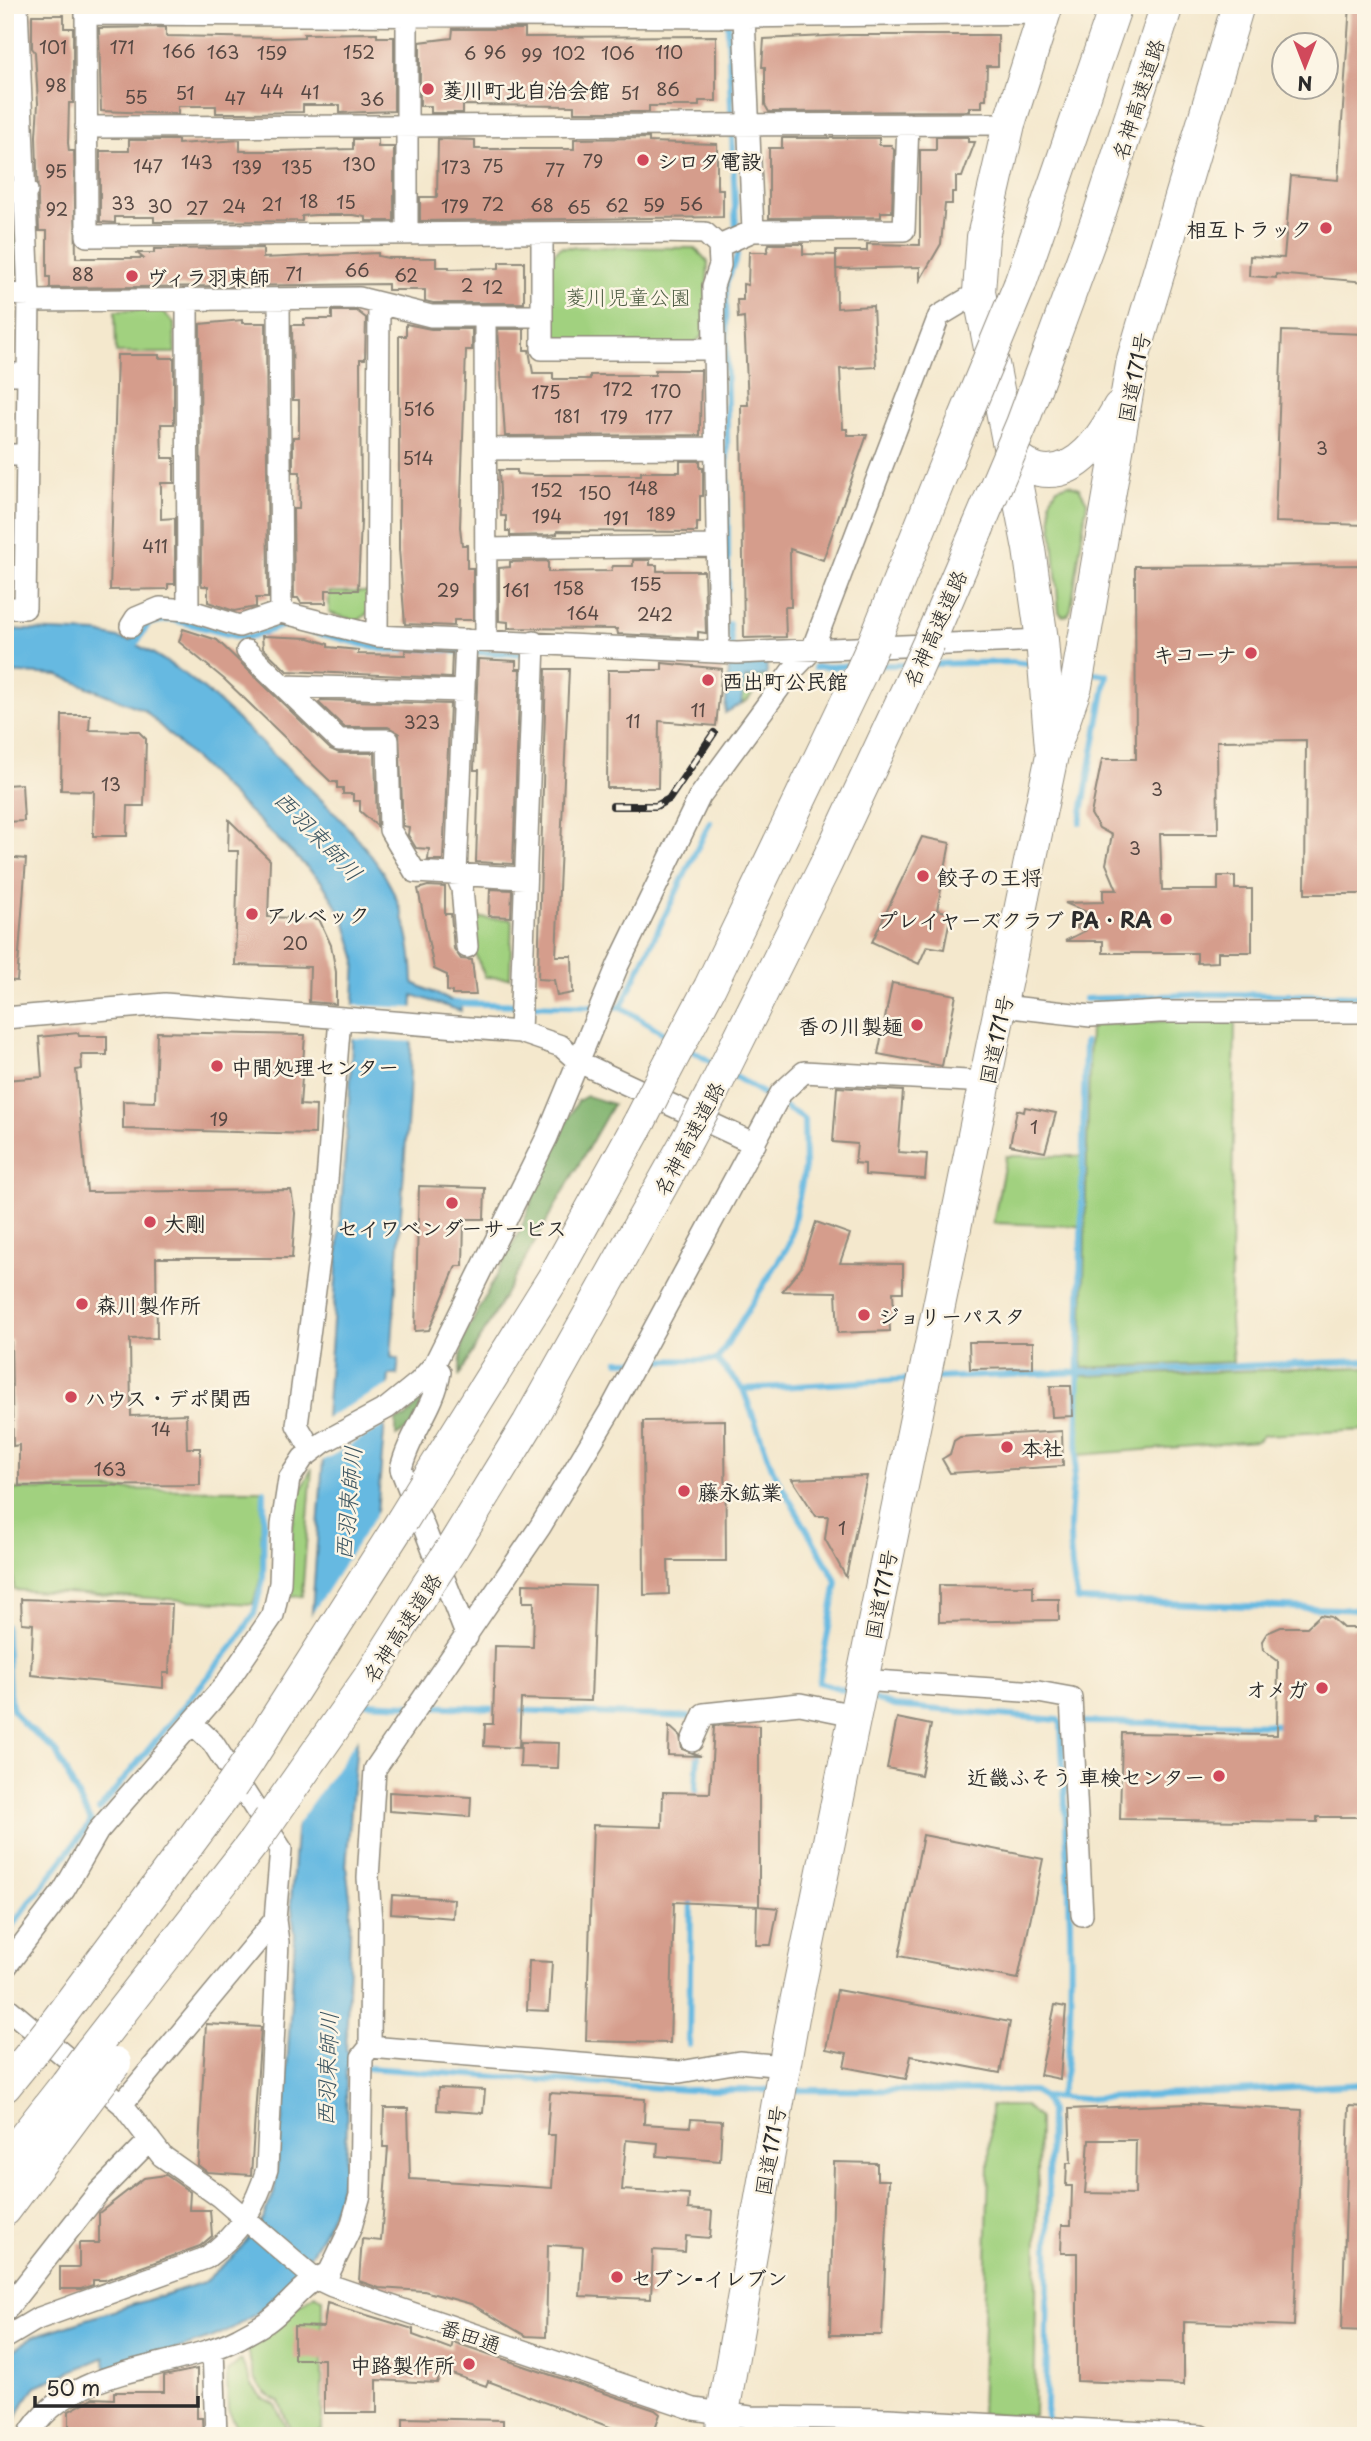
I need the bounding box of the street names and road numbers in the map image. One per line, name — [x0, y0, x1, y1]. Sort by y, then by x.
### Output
street label: 名神高速道路 — [1102, 34, 1172, 164]
street label: 国道171号 — [1109, 329, 1157, 425]
street label: 名神高速道路 — [894, 564, 974, 692]
street label: 国道171号 — [970, 991, 1020, 1087]
street label: 名神高速道路 — [644, 1075, 732, 1201]
street label: 国道171号 — [856, 1546, 904, 1642]
street label: 名神高速道路 — [353, 1565, 449, 1689]
street label: 国道171号 — [745, 2102, 793, 2198]
street label: 番田通 — [436, 2310, 506, 2360]

